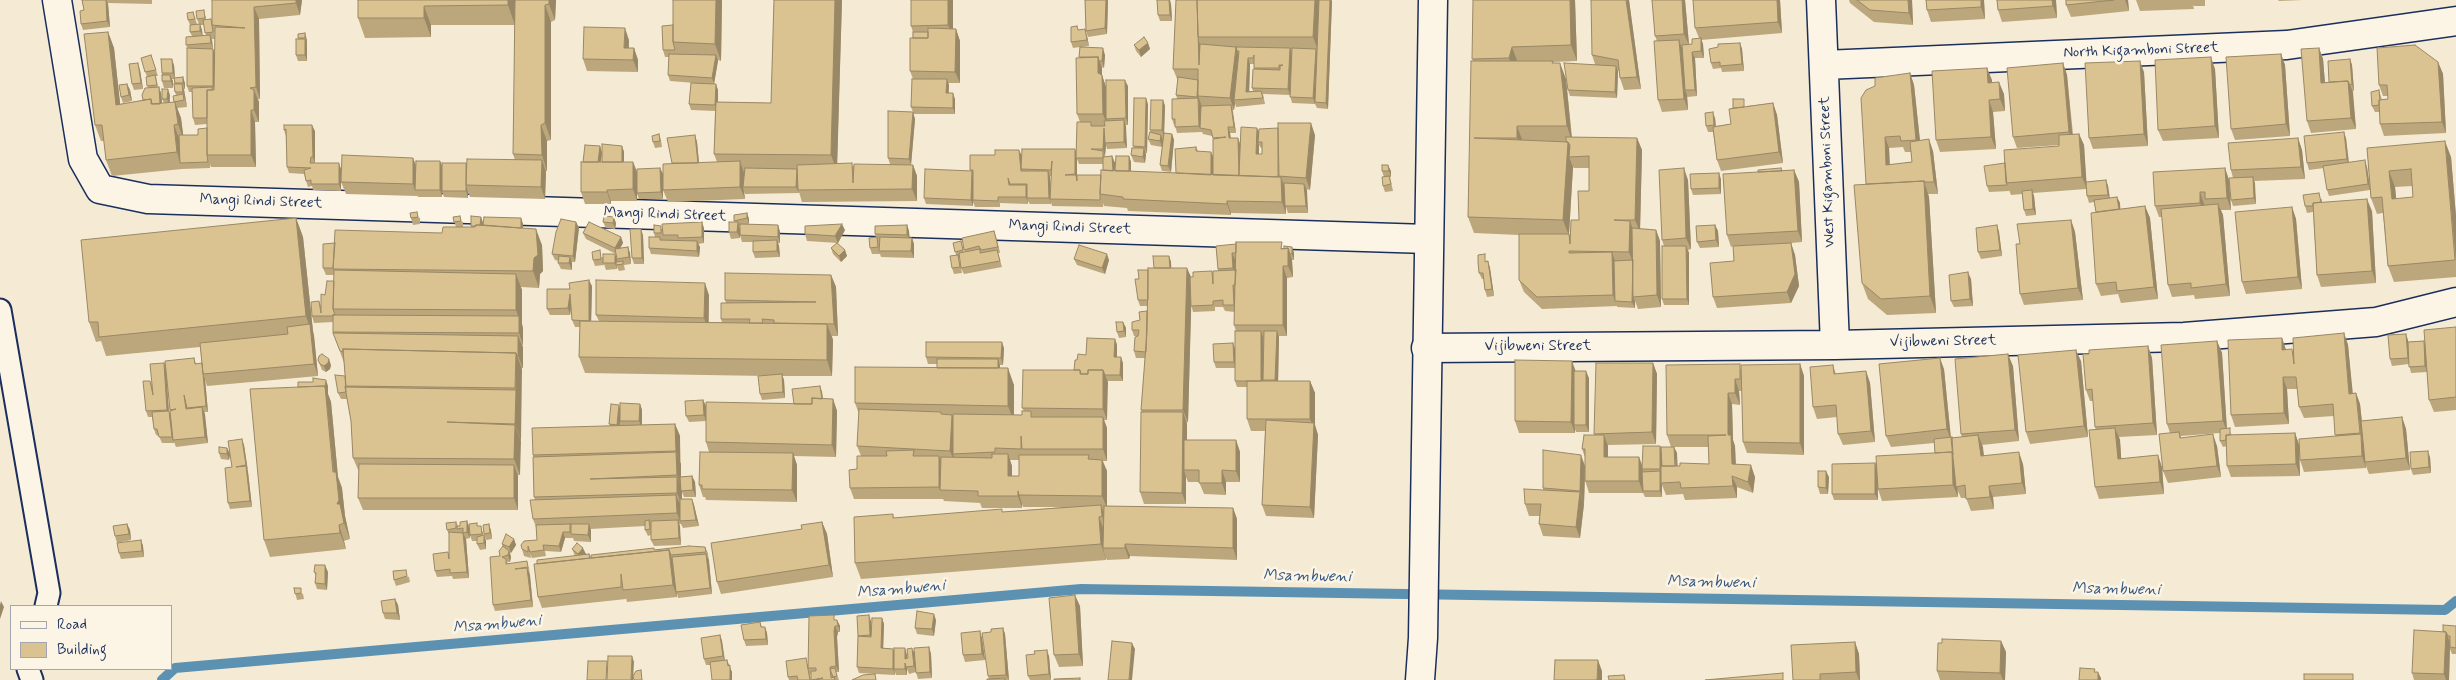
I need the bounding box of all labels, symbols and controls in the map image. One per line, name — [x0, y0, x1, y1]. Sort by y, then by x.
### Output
street label: North Kigamboni Street — [2063, 39, 2219, 63]
street label: West Kigamboni Street — [1816, 96, 1840, 248]
street label: Mangi Rindi Street — [199, 191, 323, 213]
street label: Mangi Rindi Street — [603, 204, 727, 226]
street label: Mangi Rindi Street — [1008, 217, 1132, 239]
street label: Vijibweni Street — [1889, 332, 1997, 352]
street label: Vijibweni Street — [1485, 338, 1591, 356]
water label: Msambweni — [1263, 567, 1351, 587]
water label: Msambweni — [1667, 573, 1755, 593]
water label: Msambweni — [856, 577, 946, 603]
water label: Msambweni — [2072, 580, 2160, 600]
legend — [10, 605, 172, 670]
water label: Msambweni — [452, 612, 542, 638]
text: Road — [57, 615, 87, 635]
text: Building — [57, 640, 107, 660]

